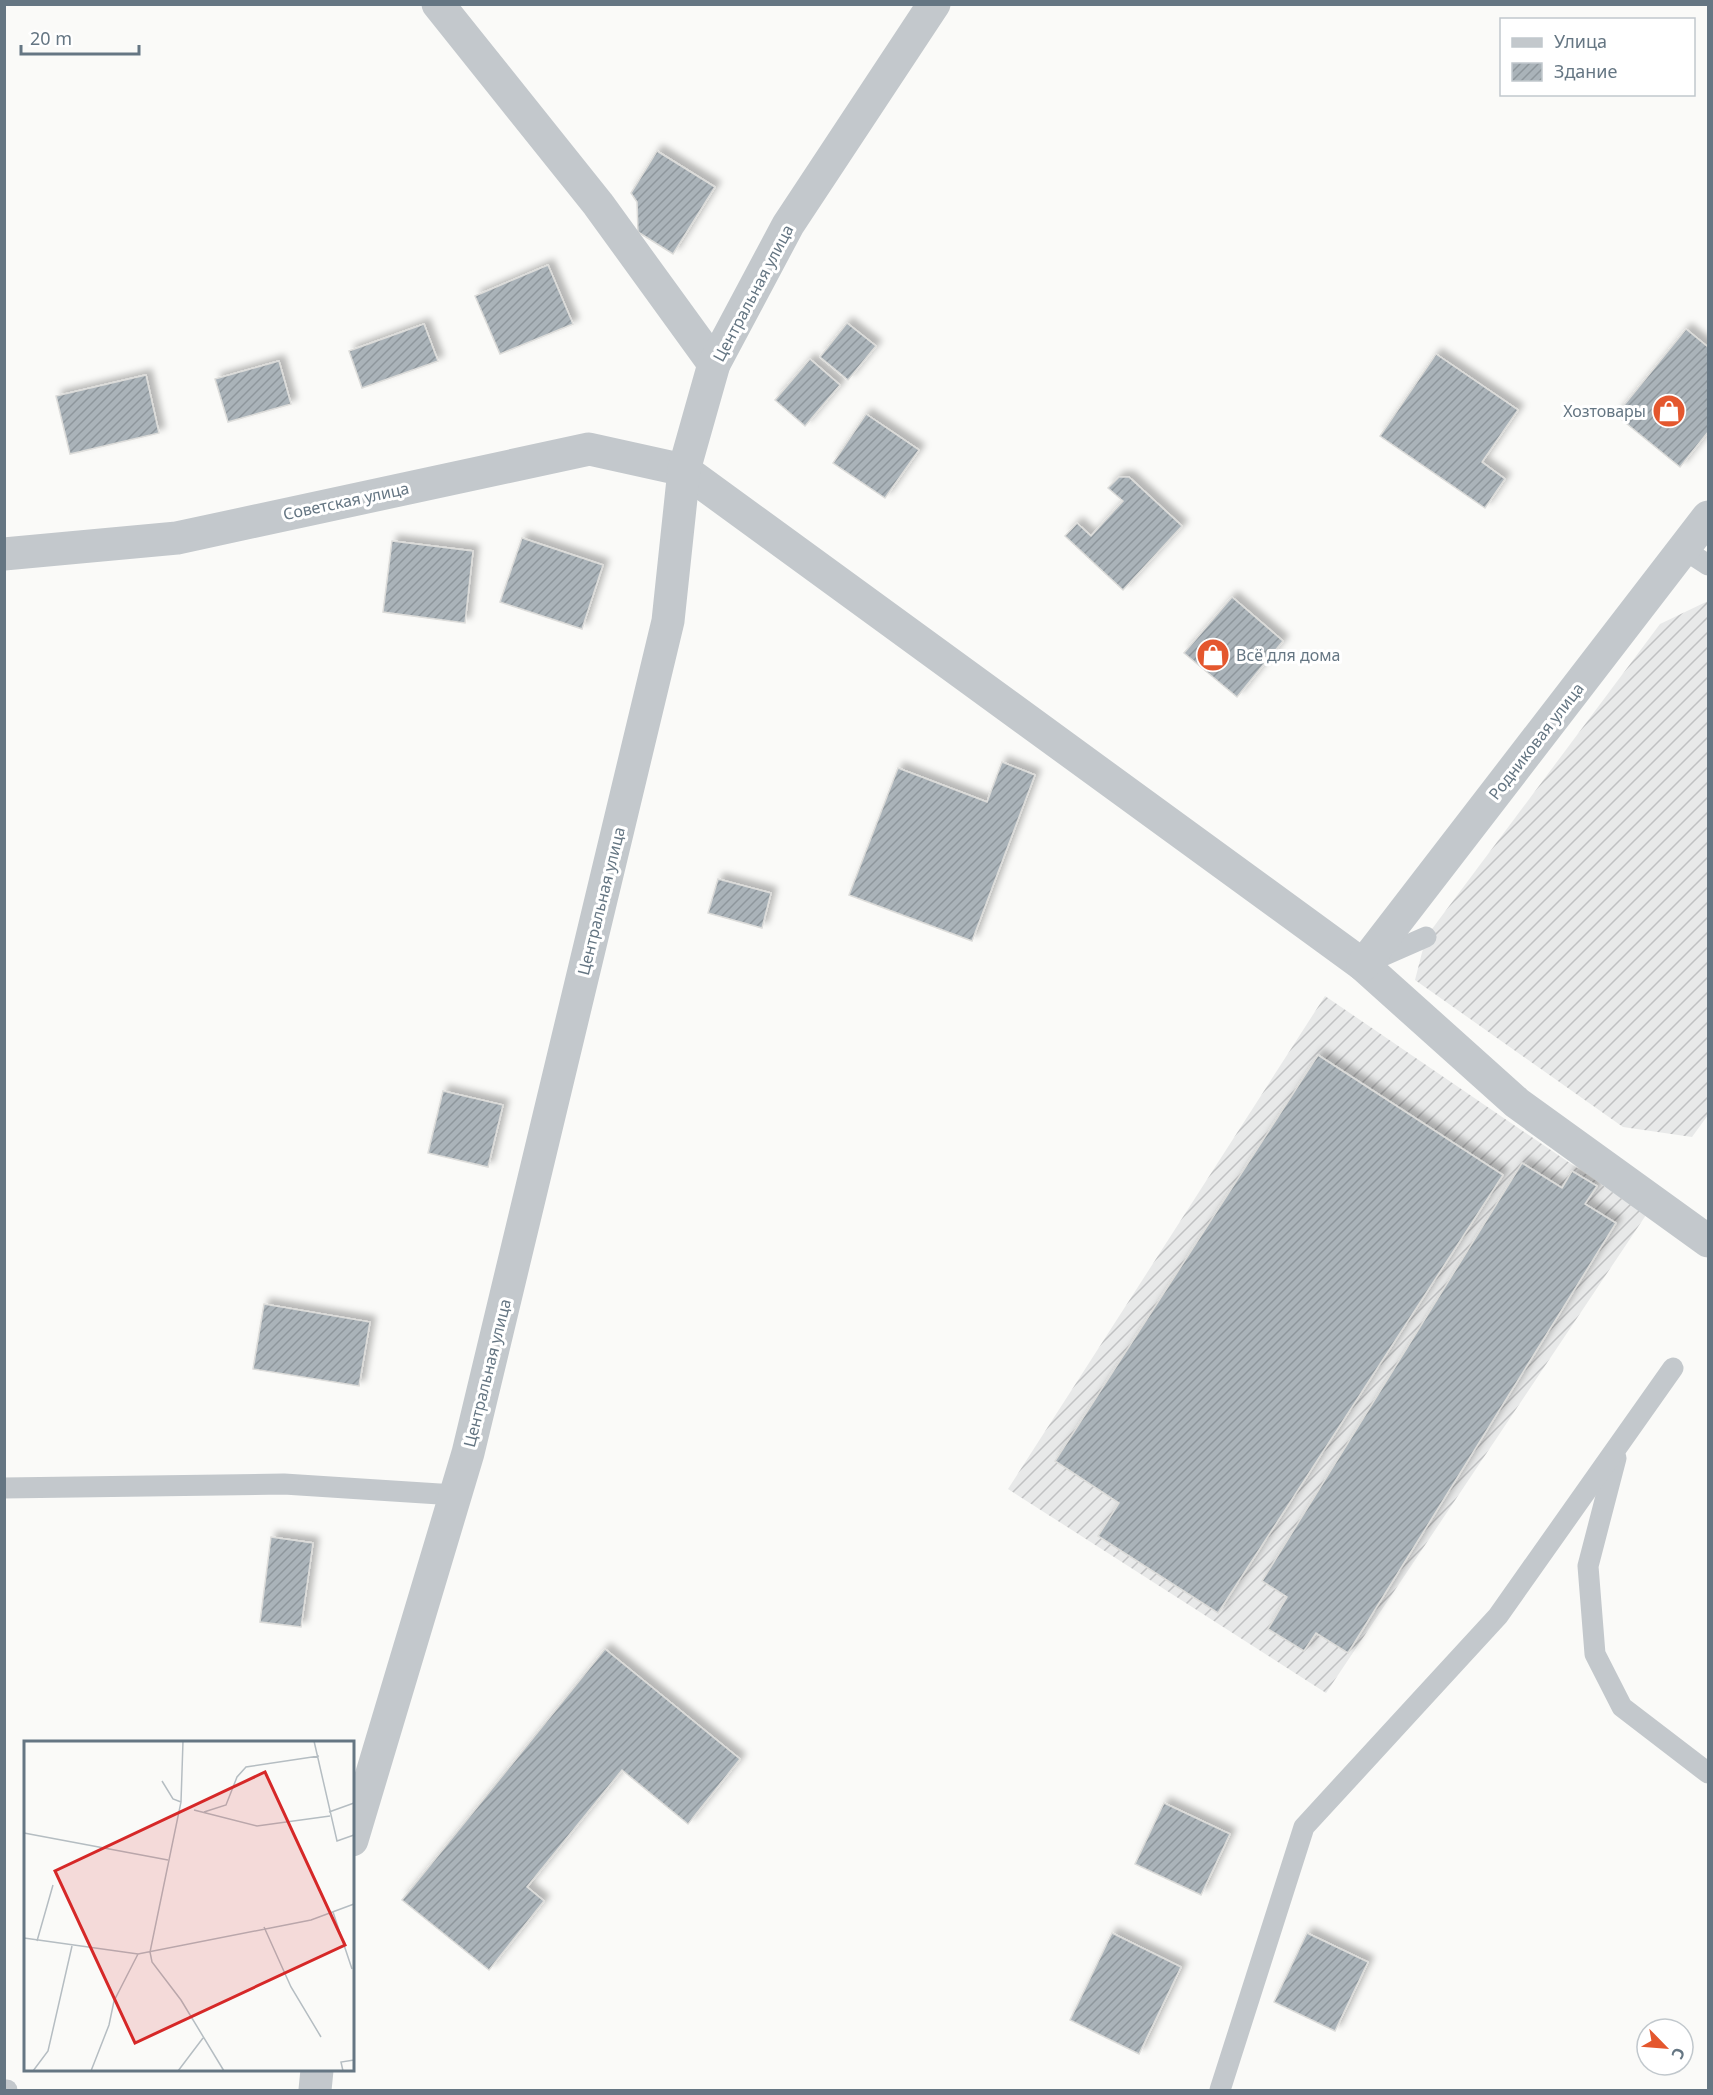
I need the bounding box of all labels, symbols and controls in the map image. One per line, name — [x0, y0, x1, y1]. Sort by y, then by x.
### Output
scale bar — [21, 18, 140, 56]
legend — [1500, 18, 1695, 96]
text: 20 m — [30, 26, 72, 50]
text: Улица — [1554, 29, 1607, 53]
text: Здание — [1554, 59, 1618, 83]
street label: Центральная улица — [708, 221, 798, 365]
shop icon: Хозтовары — [1651, 393, 1687, 429]
place label: Хозтовары — [1563, 400, 1646, 422]
street label: Советская улица — [281, 477, 411, 525]
shop icon: Всё для дома — [1195, 637, 1231, 673]
place label: Всё для дома — [1236, 644, 1340, 666]
street label: Родниковая улица — [1483, 678, 1589, 804]
street label: Центральная улица — [572, 825, 630, 977]
street label: Центральная улица — [458, 1297, 516, 1449]
inset map — [24, 1741, 354, 2071]
north arrow — [1635, 2017, 1695, 2077]
text: С — [1666, 2044, 1691, 2063]

